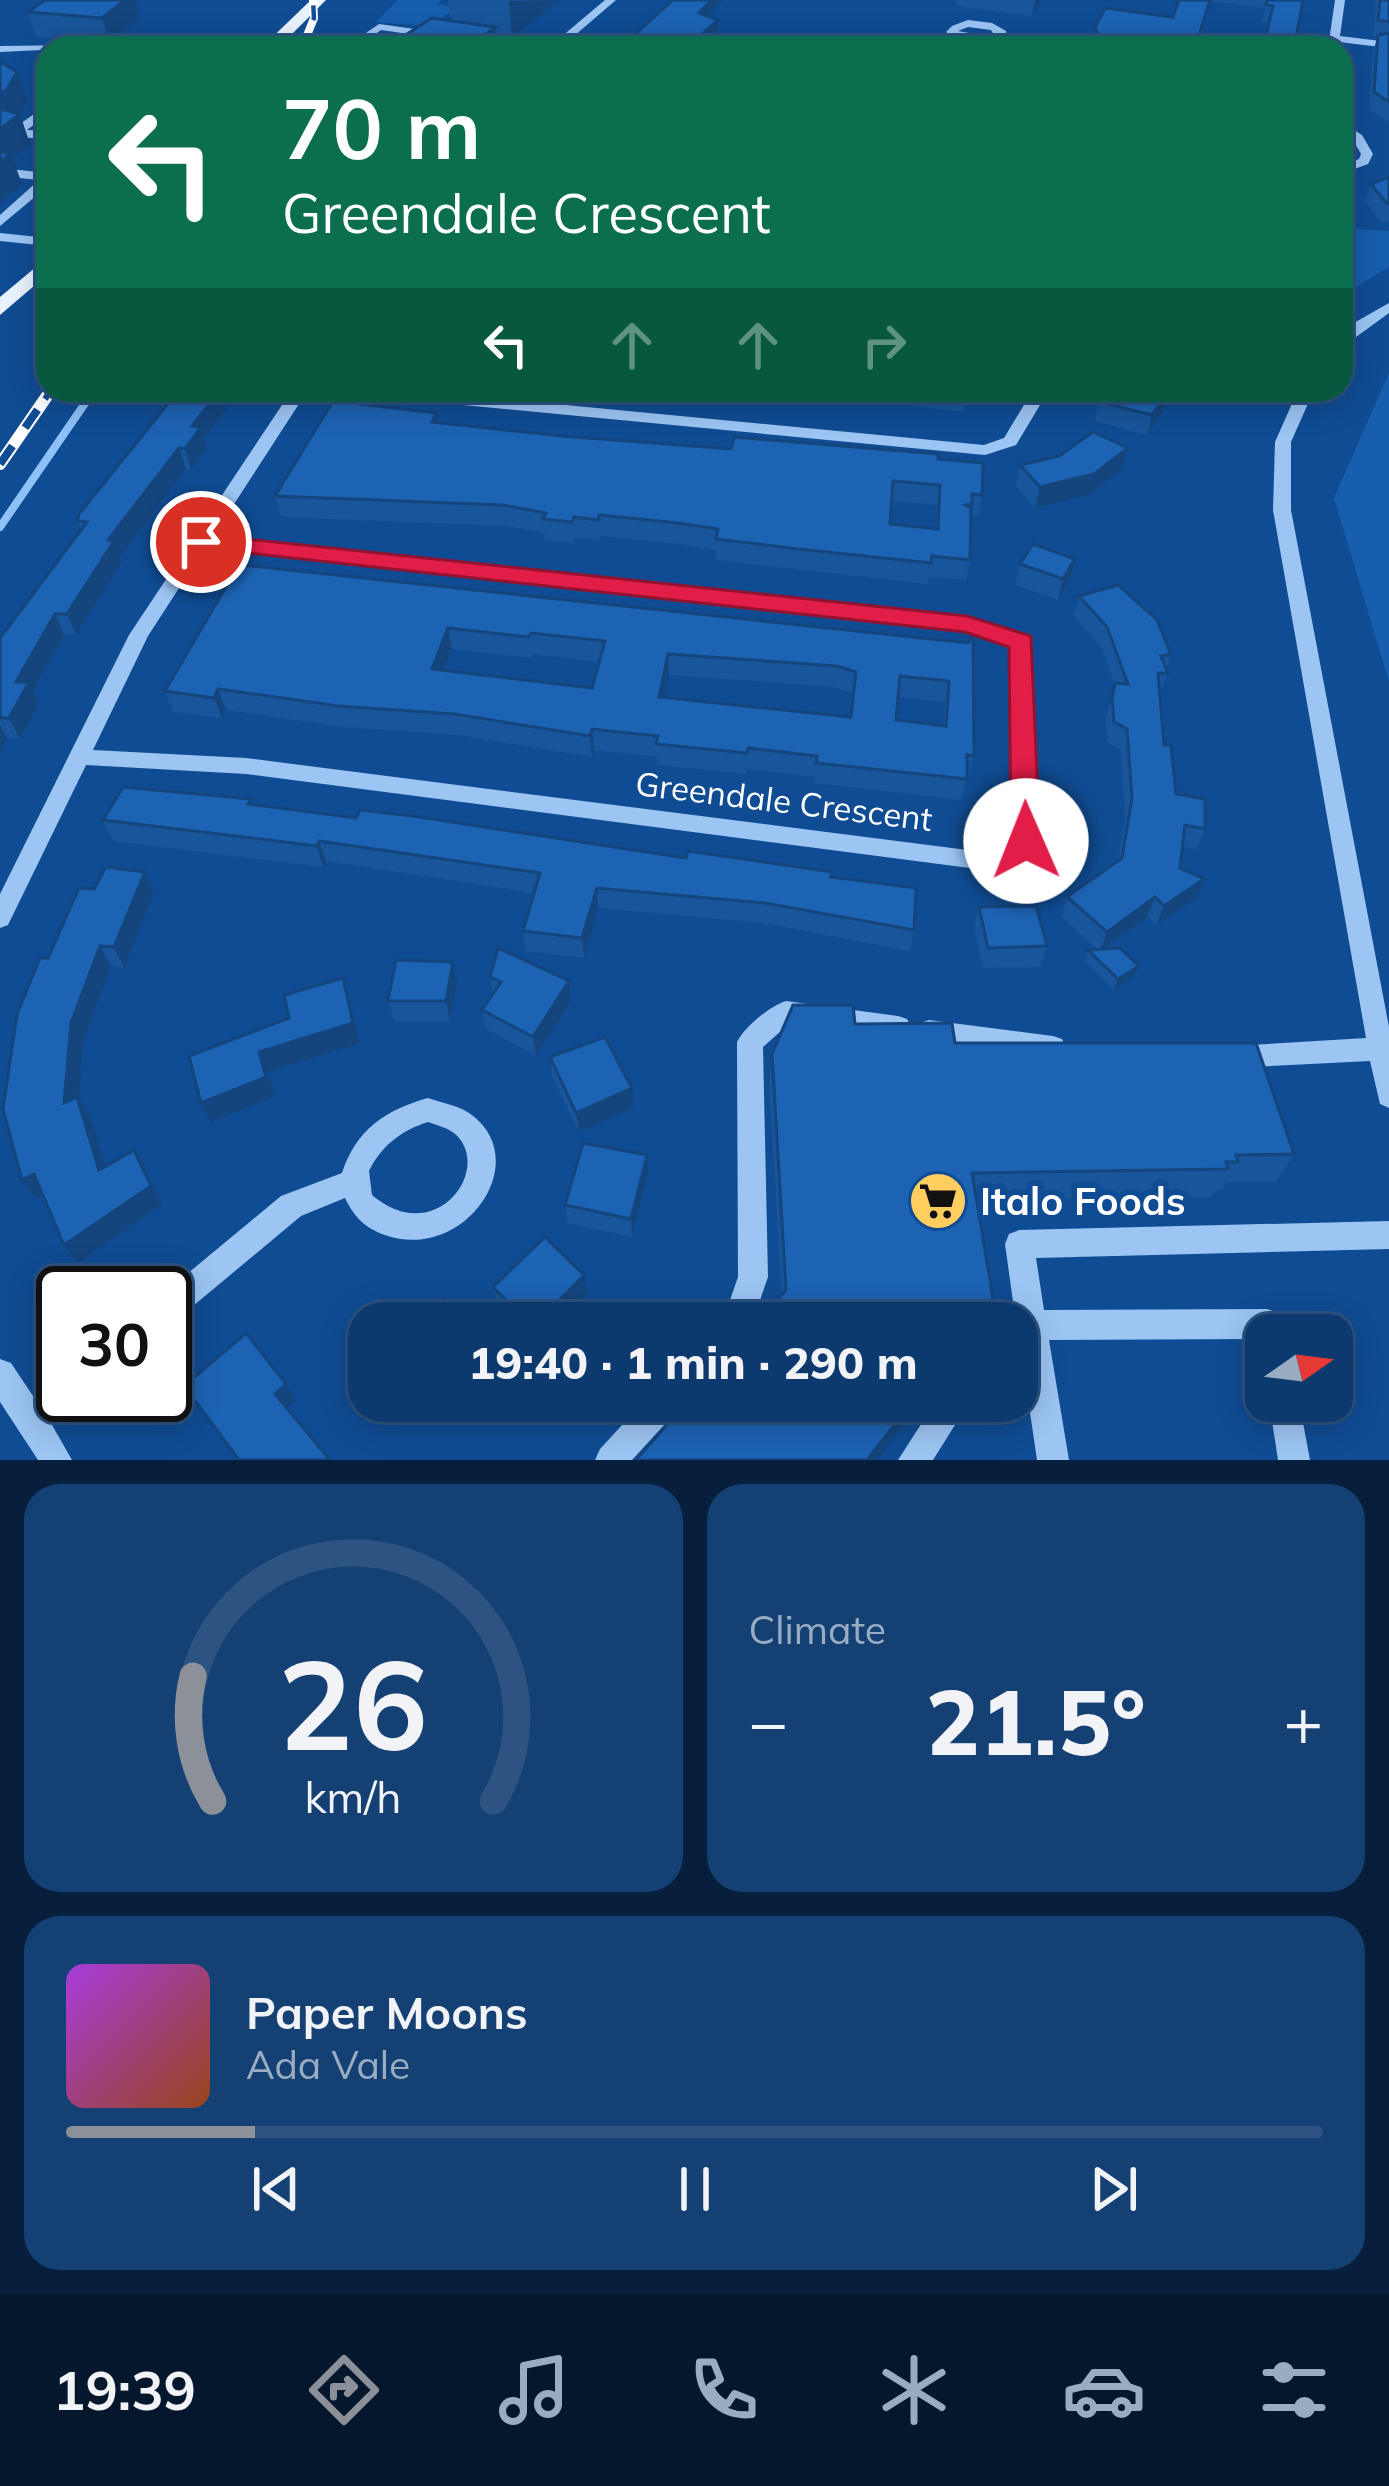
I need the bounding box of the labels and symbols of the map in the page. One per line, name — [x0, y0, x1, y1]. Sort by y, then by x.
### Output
pin — [150, 491, 252, 593]
street label: Greendale Crescent — [633, 762, 935, 839]
position arrow — [963, 778, 1089, 904]
supermarket icon: Italo Foods — [907, 1170, 969, 1232]
place label: Italo Foods — [980, 1176, 1186, 1225]
speed limit sign: 30 — [36, 1266, 192, 1422]
north arrow — [1245, 1314, 1353, 1422]

